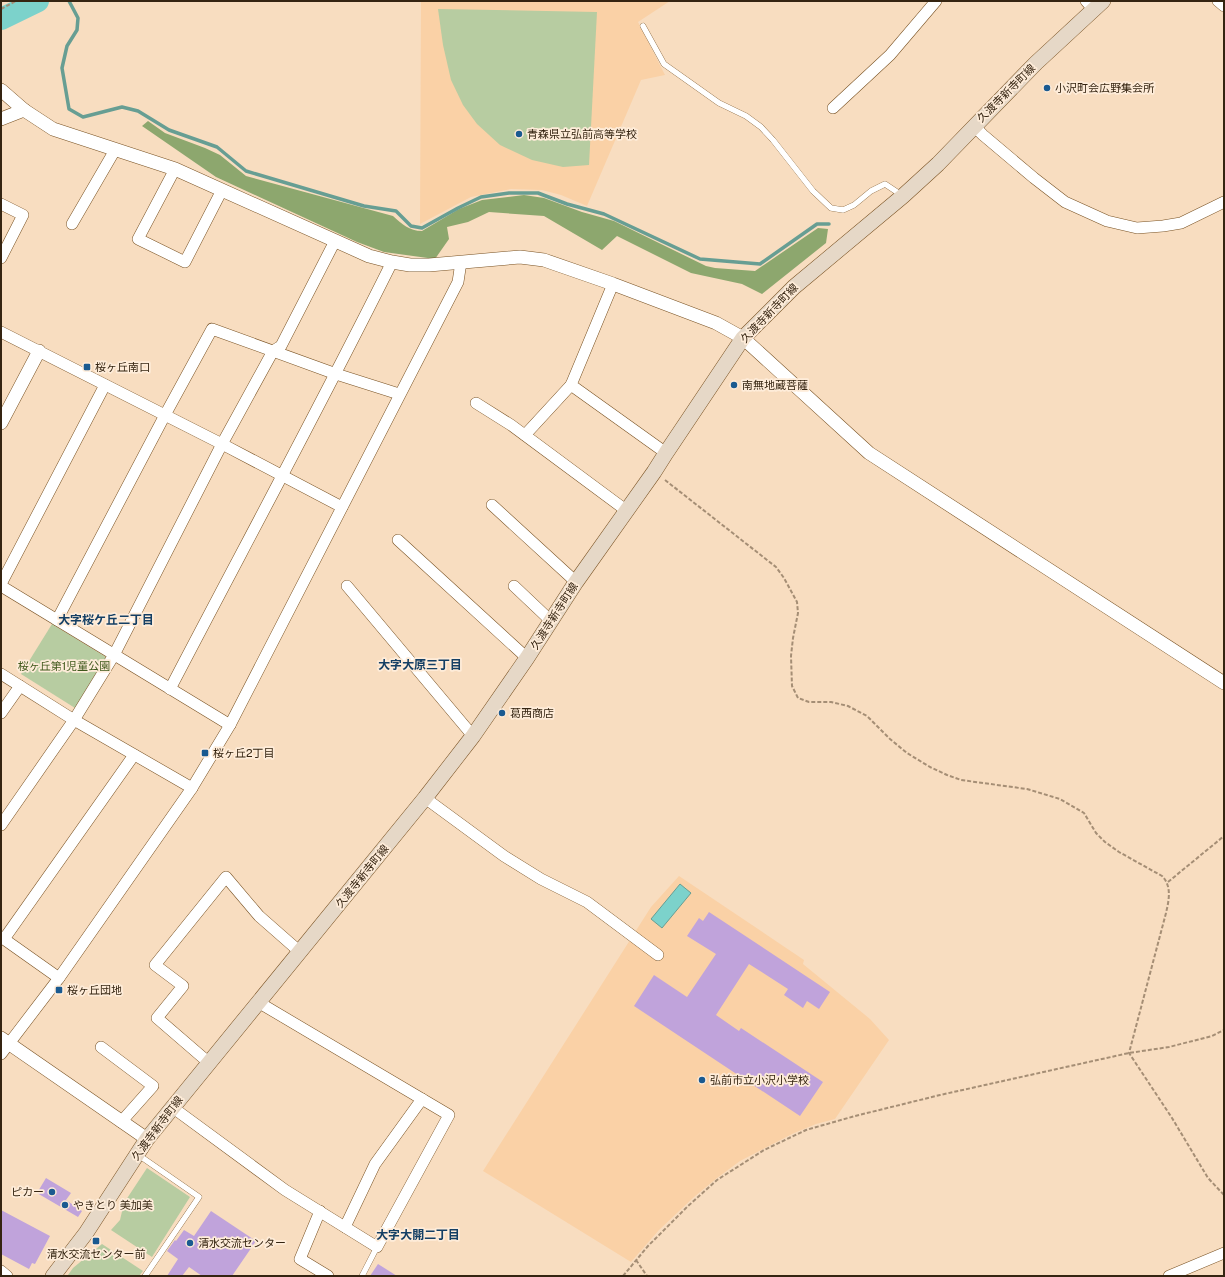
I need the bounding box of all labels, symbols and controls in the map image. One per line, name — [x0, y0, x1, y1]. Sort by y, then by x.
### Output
street label: 久渡寺新寺町線 — [975, 62, 1037, 124]
place label: 小沢町会広野集会所 — [1055, 82, 1155, 94]
marker: 小沢町会広野集会所 — [1042, 83, 1052, 93]
place label: 青森県立弘前高等学校 — [527, 128, 637, 140]
marker: 青森県立弘前高等学校 — [514, 129, 524, 139]
street label: 久渡寺新寺町線 — [738, 281, 800, 345]
place label: 桜ヶ丘南口 — [95, 361, 150, 373]
marker: 桜ヶ丘南口 — [82, 362, 92, 372]
place label: 南無地蔵菩薩 — [742, 379, 808, 391]
marker: 南無地蔵菩薩 — [729, 380, 739, 390]
street label: 久渡寺新寺町線 — [528, 580, 580, 652]
district label: 大字桜ケ丘二丁目 — [58, 613, 154, 627]
district label: 大字大原三丁目 — [378, 658, 462, 672]
park label: 桜ヶ丘第1児童公園 — [18, 660, 110, 672]
place label: 葛西商店 — [510, 707, 554, 719]
marker: 葛西商店 — [497, 708, 507, 718]
place label: 桜ヶ丘2丁目 — [213, 747, 275, 759]
marker: 桜ヶ丘2丁目 — [200, 748, 210, 758]
street label: 久渡寺新寺町線 — [333, 842, 391, 910]
place label: 桜ヶ丘団地 — [67, 984, 122, 996]
marker: 桜ヶ丘団地 — [54, 985, 64, 995]
place label: 弘前市立小沢小学校 — [710, 1074, 809, 1086]
marker: 弘前市立小沢小学校 — [697, 1075, 707, 1085]
street label: 久渡寺新寺町線 — [129, 1094, 185, 1162]
place label: ピカー — [11, 1186, 44, 1198]
marker: ピカー — [47, 1187, 57, 1197]
place label: やきとり 美加美 — [73, 1199, 153, 1211]
marker: やきとり 美加美 — [60, 1200, 70, 1210]
district label: 大字大開二丁目 — [376, 1228, 460, 1242]
marker: 清水交流センター前 — [91, 1236, 101, 1246]
place label: 清水交流センター — [198, 1237, 286, 1249]
marker: 清水交流センター — [185, 1238, 195, 1248]
place label: 清水交流センター前 — [47, 1248, 146, 1260]

